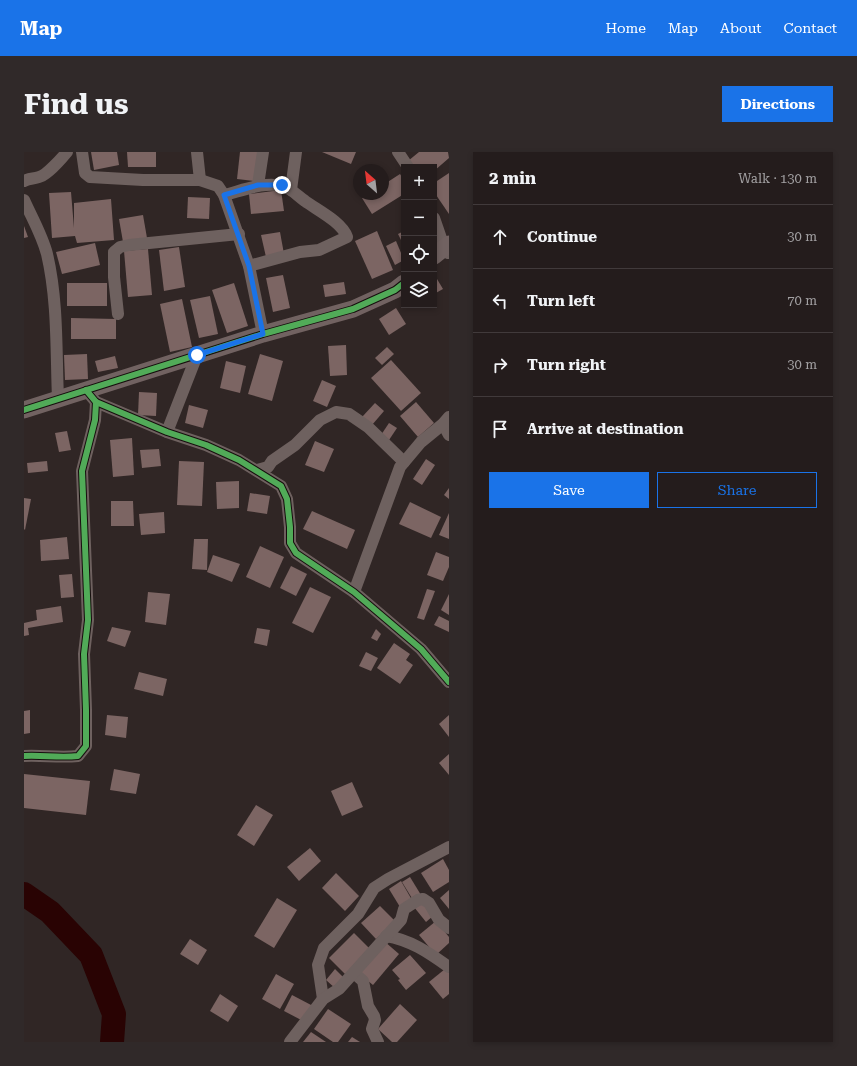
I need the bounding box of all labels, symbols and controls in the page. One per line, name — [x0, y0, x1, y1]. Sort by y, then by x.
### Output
text: Map — [20, 17, 62, 40]
text: Home — [605, 20, 646, 36]
text: Map — [668, 20, 698, 36]
text: About — [720, 20, 762, 36]
text: Contact — [784, 20, 837, 36]
button: Directions — [722, 86, 833, 122]
text: Find us — [24, 88, 128, 121]
north arrow — [353, 164, 389, 200]
map controls — [401, 164, 437, 308]
button: + — [401, 164, 437, 200]
text: 2 min — [489, 168, 536, 188]
text: Walk · 130 m — [738, 171, 817, 186]
route end — [273, 176, 291, 194]
button: − — [401, 200, 437, 236]
icon: ahead — [489, 226, 511, 248]
text: Continue — [527, 228, 597, 246]
text: 30 m — [787, 229, 817, 244]
button: locate — [401, 236, 437, 272]
button: layers — [401, 272, 437, 308]
icon: left — [489, 290, 511, 312]
text: Turn left — [527, 292, 595, 310]
text: 70 m — [787, 293, 817, 308]
route start — [188, 346, 206, 364]
icon: right — [489, 354, 511, 376]
text: Turn right — [527, 356, 606, 374]
text: 30 m — [787, 357, 817, 372]
icon: arrive — [489, 418, 511, 440]
text: Arrive at destination — [527, 420, 683, 438]
button: Save — [489, 472, 649, 508]
button: Share — [657, 472, 817, 508]

